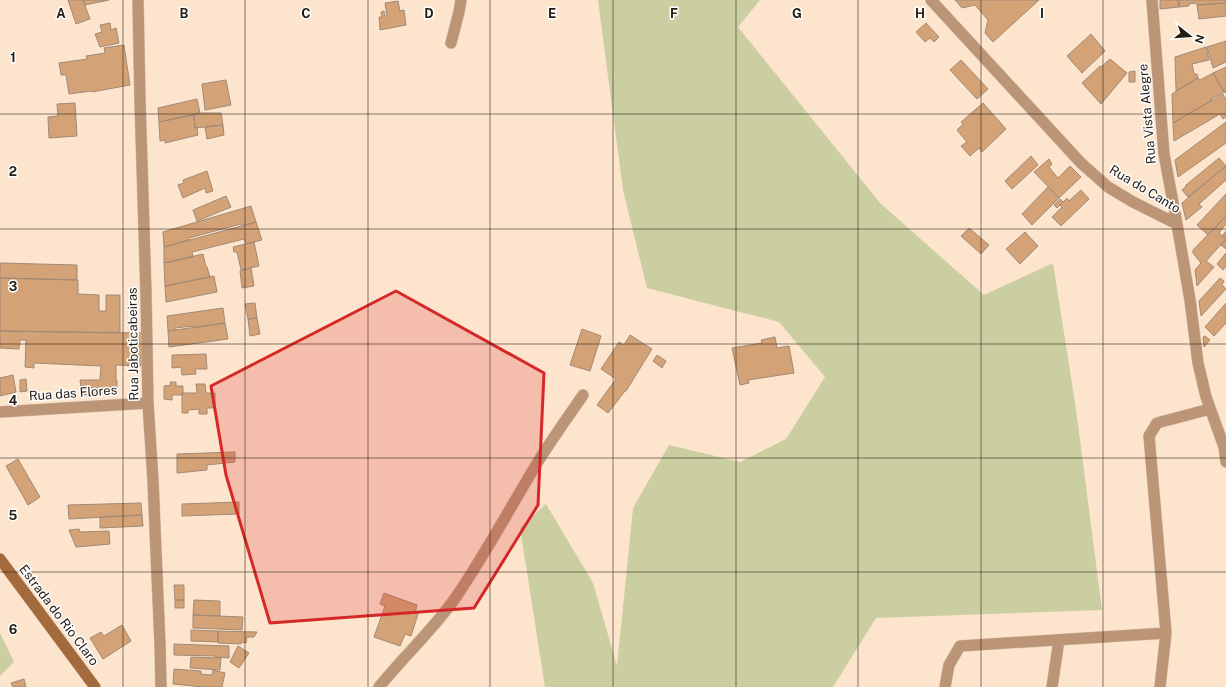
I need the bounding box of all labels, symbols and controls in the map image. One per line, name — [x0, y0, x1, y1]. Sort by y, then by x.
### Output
text: A — [56, 6, 66, 21]
text: B — [180, 6, 189, 21]
text: C — [301, 6, 311, 21]
text: D — [424, 6, 434, 21]
text: E — [548, 6, 556, 21]
text: F — [670, 6, 678, 21]
text: G — [792, 6, 802, 21]
text: H — [915, 6, 925, 21]
text: I — [1040, 6, 1044, 21]
north arrow — [1170, 16, 1210, 56]
text: N — [1193, 33, 1207, 45]
text: 1 — [10, 50, 16, 65]
street label: Rua Vista Alegre — [1135, 63, 1159, 165]
street label: Rua do Canto — [1107, 162, 1183, 216]
text: 2 — [9, 164, 17, 179]
text: 3 — [9, 279, 18, 294]
street label: Rua Jaboticabeiras — [125, 287, 141, 401]
street label: Rua das Flores — [28, 382, 118, 404]
text: 4 — [9, 393, 18, 408]
text: 5 — [9, 508, 18, 523]
street label: Estrada do Rio Claro — [16, 562, 102, 668]
text: 6 — [9, 622, 18, 637]

